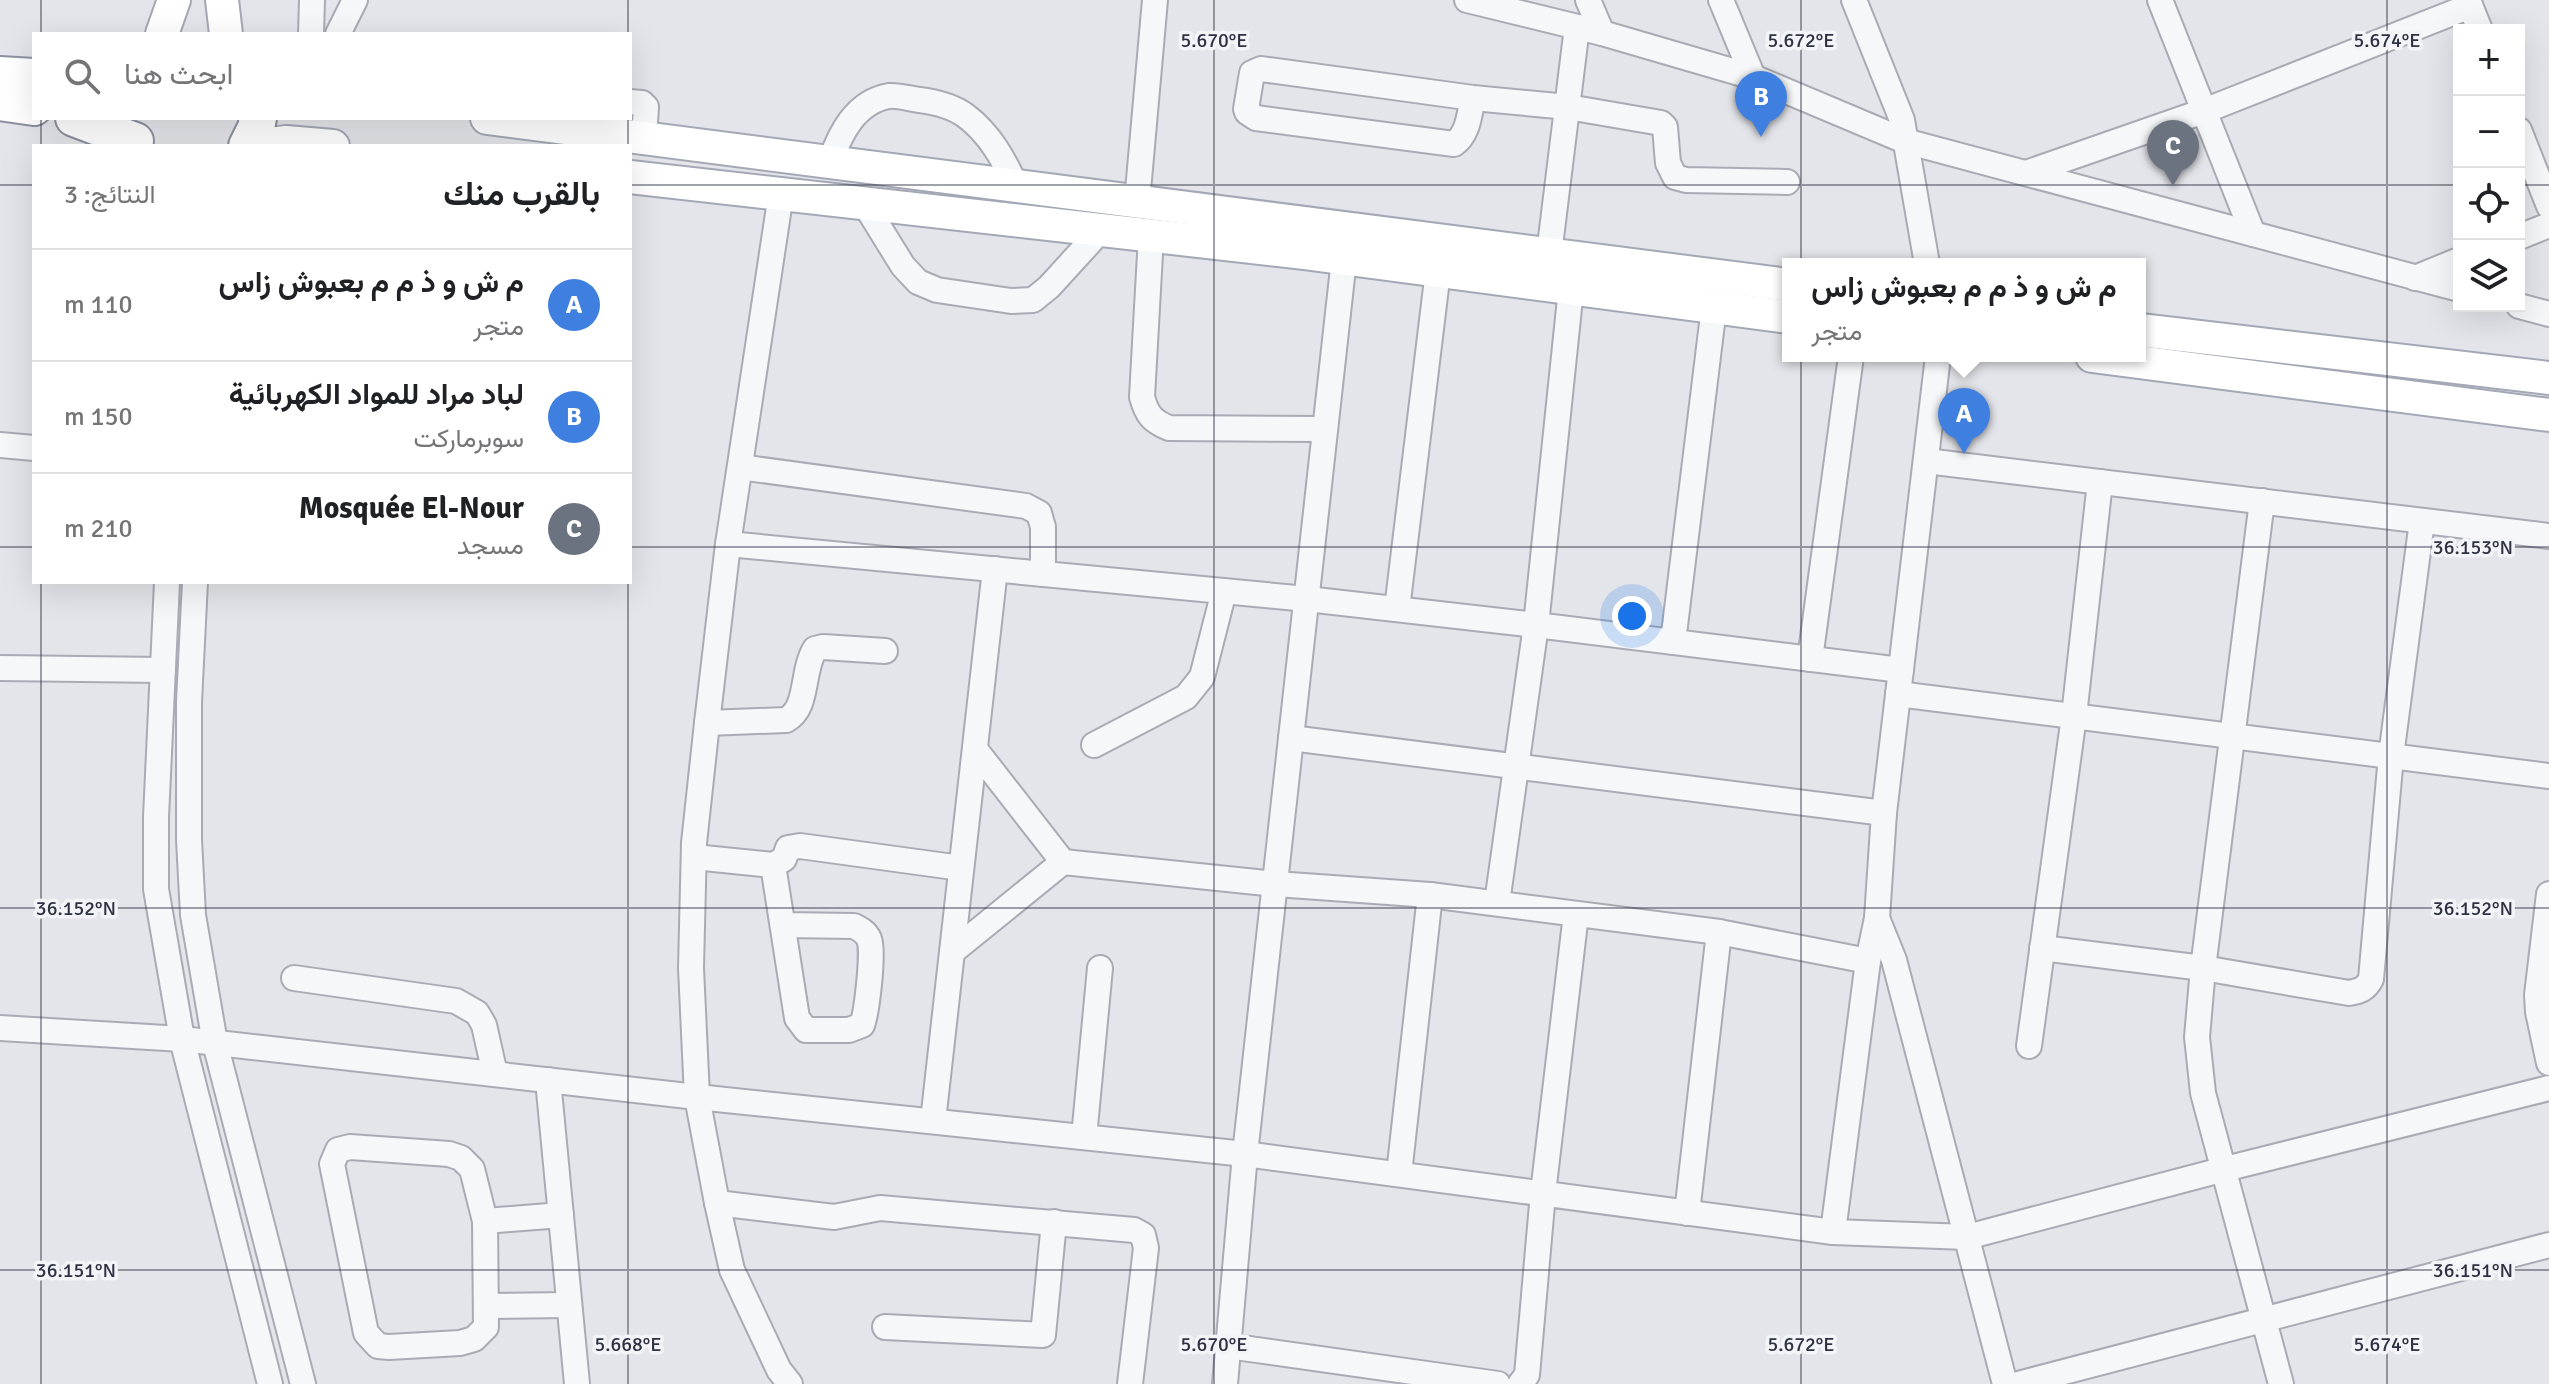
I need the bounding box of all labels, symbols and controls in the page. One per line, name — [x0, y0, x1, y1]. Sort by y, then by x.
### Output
map controls — [2453, 24, 2525, 312]
button: + — [2453, 24, 2525, 96]
text: 5.670°E — [1180, 28, 1248, 53]
text: 5.672°E — [1767, 28, 1835, 53]
text: 5.674°E — [2353, 28, 2421, 53]
search box — [32, 32, 632, 120]
icon: search — [60, 54, 104, 98]
text: ابحث هنا — [124, 56, 234, 93]
pin: B — [1735, 71, 1787, 137]
button: − — [2453, 96, 2525, 168]
pin: C — [2147, 120, 2199, 186]
button: locate — [2453, 168, 2525, 240]
text: بالقرب منك — [443, 173, 600, 215]
text: النتائج: 3 — [64, 179, 156, 211]
button: layers — [2453, 240, 2525, 312]
popup — [1782, 258, 2146, 362]
text: م ش و ذ م م بعبوش زاس — [219, 264, 524, 301]
text: م ش و ذ م م بعبوش زاس — [1811, 269, 2117, 306]
text: 110 m — [64, 289, 133, 321]
text: A — [566, 289, 582, 321]
text: متجر — [473, 311, 524, 343]
text: متجر — [1811, 316, 1862, 348]
text: لباد مراد للمواد الكهربائية — [229, 376, 524, 413]
pin: A — [1938, 388, 1990, 454]
text: 150 m — [64, 401, 133, 433]
text: B — [566, 401, 582, 433]
text: سوبرماركت — [413, 423, 524, 455]
text: Mosquée El-Nour — [299, 490, 524, 527]
text: 210 m — [64, 513, 133, 545]
text: C — [566, 513, 582, 545]
text: مسجد — [457, 530, 524, 562]
text: 36.153°N — [2433, 535, 2513, 560]
your location — [1612, 596, 1652, 636]
text: 36.152°N — [36, 896, 116, 921]
text: 36.152°N — [2433, 896, 2513, 921]
text: 36.151°N — [36, 1258, 116, 1283]
text: 36.151°N — [2433, 1258, 2513, 1283]
text: 5.668°E — [594, 1332, 662, 1357]
text: 5.670°E — [1180, 1332, 1248, 1357]
text: 5.672°E — [1767, 1332, 1835, 1357]
text: 5.674°E — [2353, 1332, 2421, 1357]

